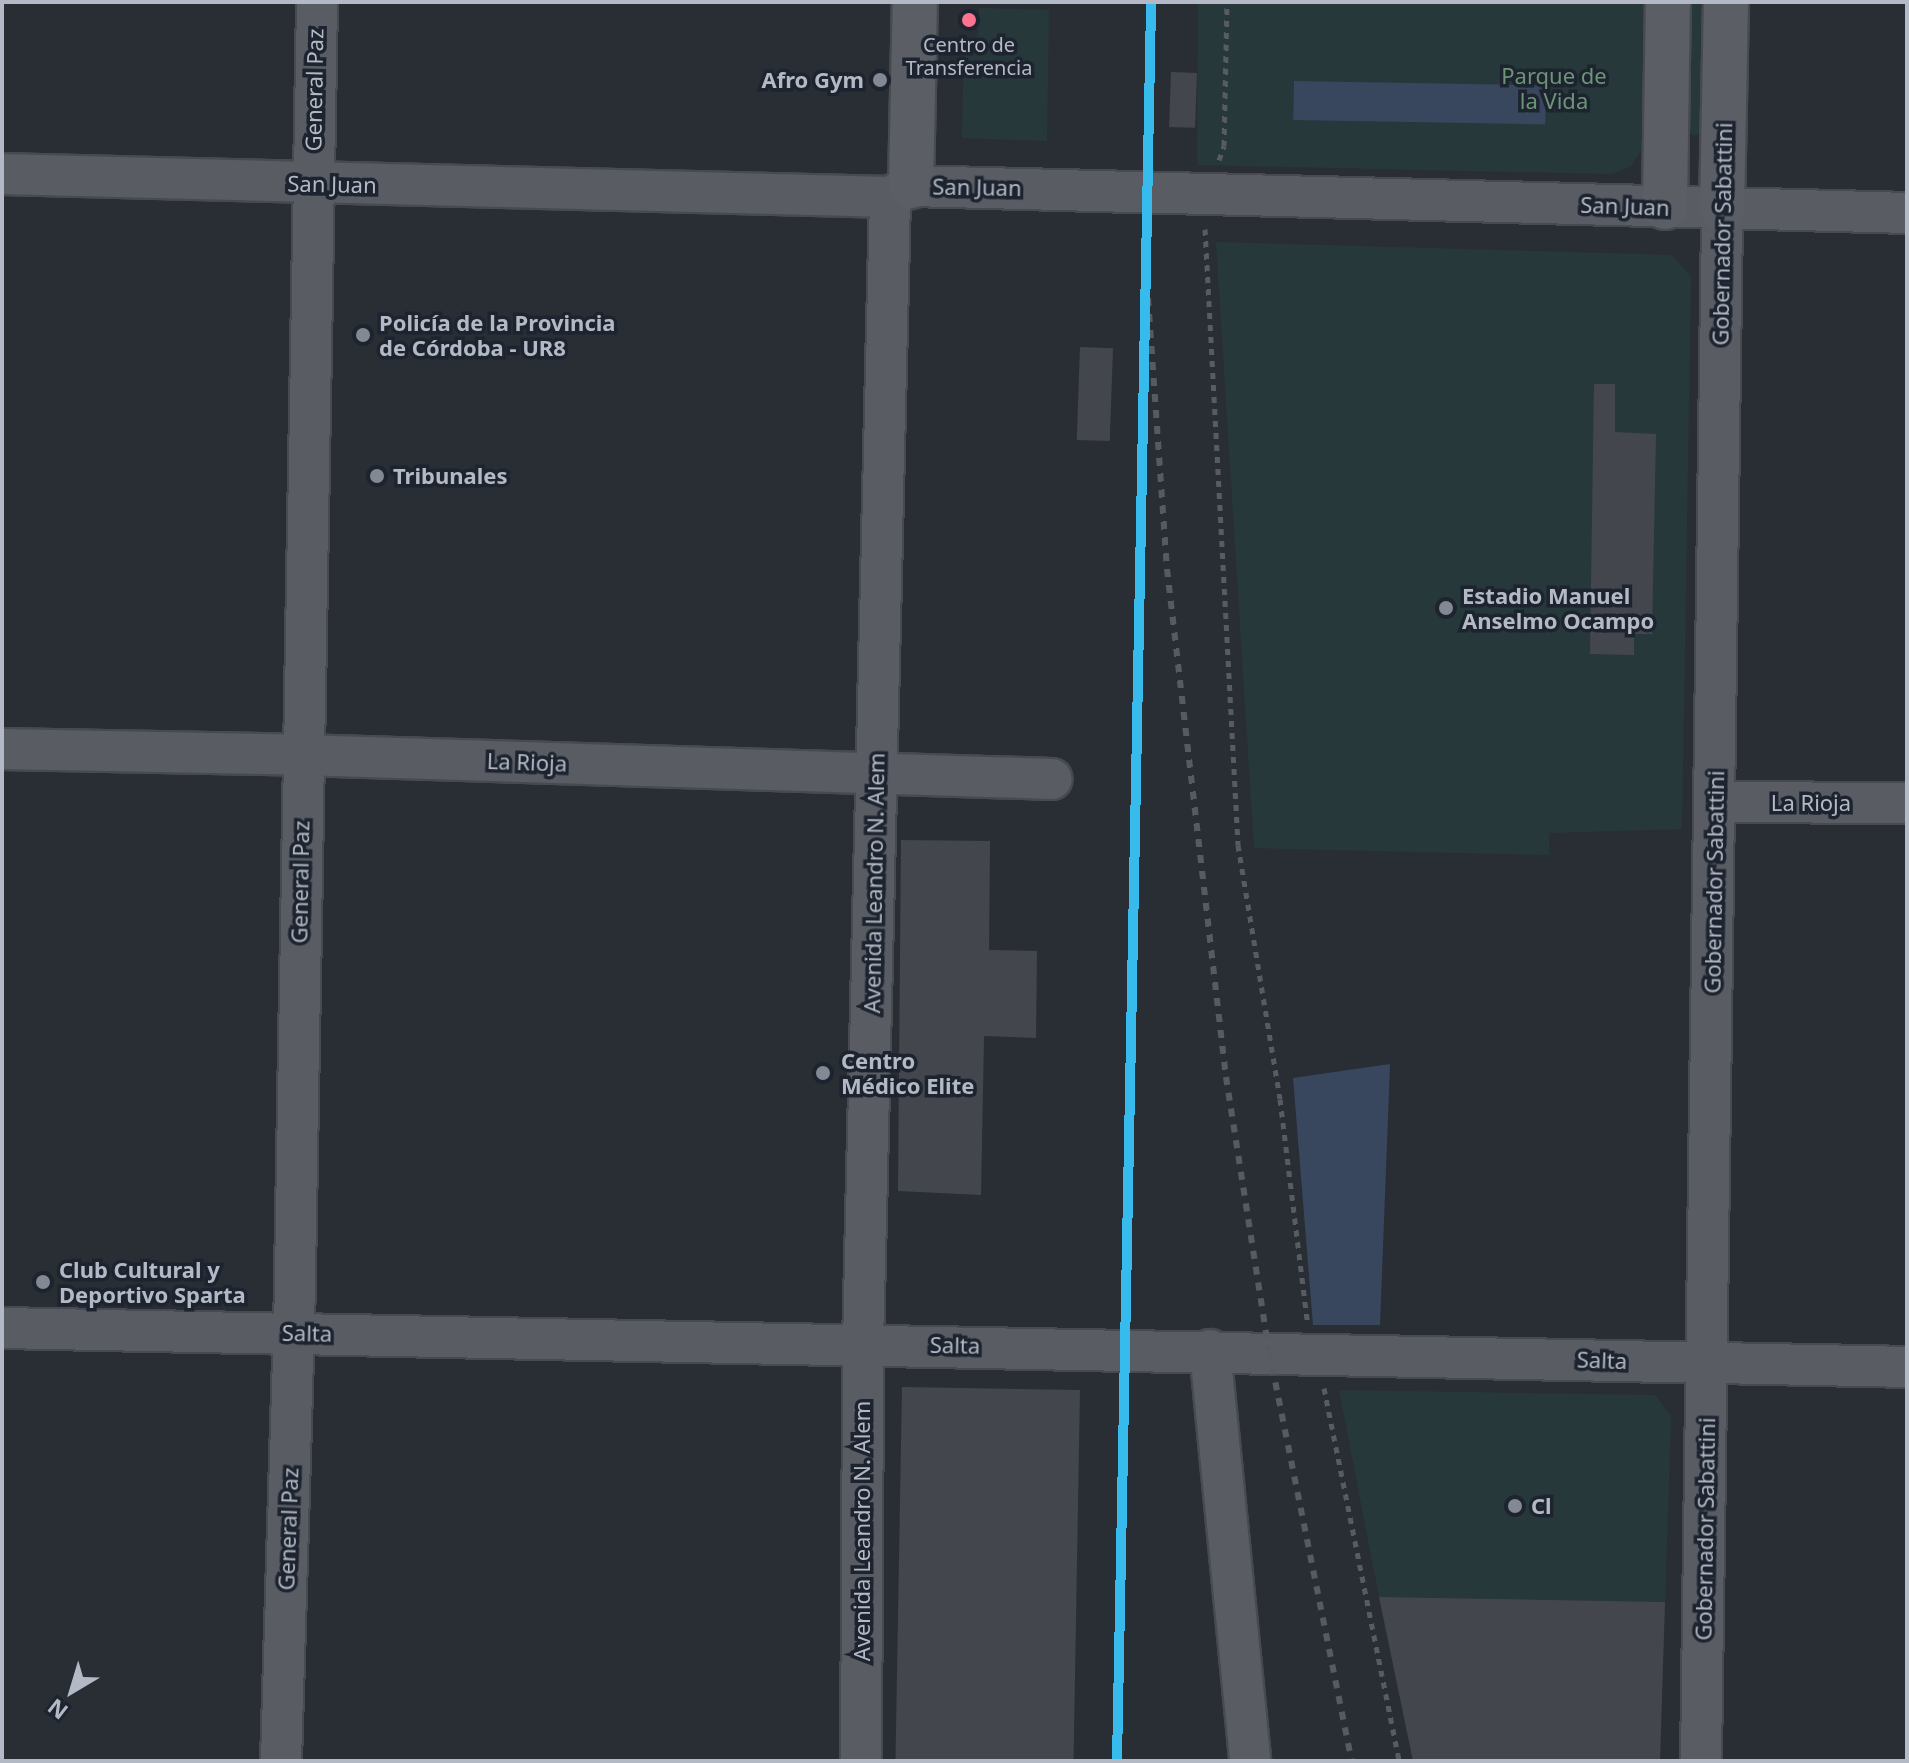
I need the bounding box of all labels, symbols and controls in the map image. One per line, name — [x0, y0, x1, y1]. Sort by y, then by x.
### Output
marker: Centro de Transferencia — [961, 12, 977, 28]
street label: General Paz — [300, 28, 328, 152]
place label: Centro de Transferencia — [906, 32, 1032, 79]
park label: Parque de la Vida — [1501, 62, 1607, 114]
place label: Afro Gym — [761, 67, 864, 93]
marker: Afro Gym — [871, 71, 889, 89]
street label: Gobernador Sabattini — [1707, 122, 1737, 346]
street label: San Juan — [287, 170, 377, 198]
street label: San Juan — [932, 173, 1022, 201]
street label: San Juan — [1580, 191, 1670, 221]
place label: Policía de la Provincia de Córdoba - UR8 — [379, 309, 615, 360]
marker: Policía de la Provincia de Córdoba - UR8 — [354, 326, 372, 344]
place label: Tribunales — [393, 463, 507, 489]
marker: Tribunales — [368, 467, 386, 485]
place label: Estadio Manuel Anselmo Ocampo — [1462, 582, 1654, 634]
marker: Estadio Manuel Anselmo Ocampo — [1437, 599, 1455, 617]
street label: La Rioja — [486, 747, 568, 777]
street label: Avenida Leandro N. Alem — [859, 752, 889, 1014]
street label: Gobernador Sabattini — [1699, 770, 1729, 994]
street label: La Rioja — [1771, 790, 1851, 816]
street label: General Paz — [286, 820, 314, 944]
place label: Centro Médico Elite — [841, 1047, 974, 1098]
marker: Centro Médico Elite — [812, 1062, 834, 1084]
place label: Club Cultural y Deportivo Sparta — [59, 1256, 246, 1308]
marker: Club Cultural y Deportivo Sparta — [34, 1273, 52, 1291]
street label: Salta — [282, 1319, 332, 1347]
street label: Salta — [930, 1331, 980, 1359]
street label: Salta — [1576, 1346, 1628, 1374]
street label: Avenida Leandro N. Alem — [849, 1401, 875, 1661]
street label: Gobernador Sabattini — [1690, 1417, 1720, 1641]
street label: General Paz — [273, 1467, 303, 1591]
place label: Cl — [1531, 1493, 1552, 1519]
marker: Cl — [1506, 1497, 1524, 1515]
north arrow — [32, 1651, 112, 1731]
text: N — [41, 1693, 74, 1727]

